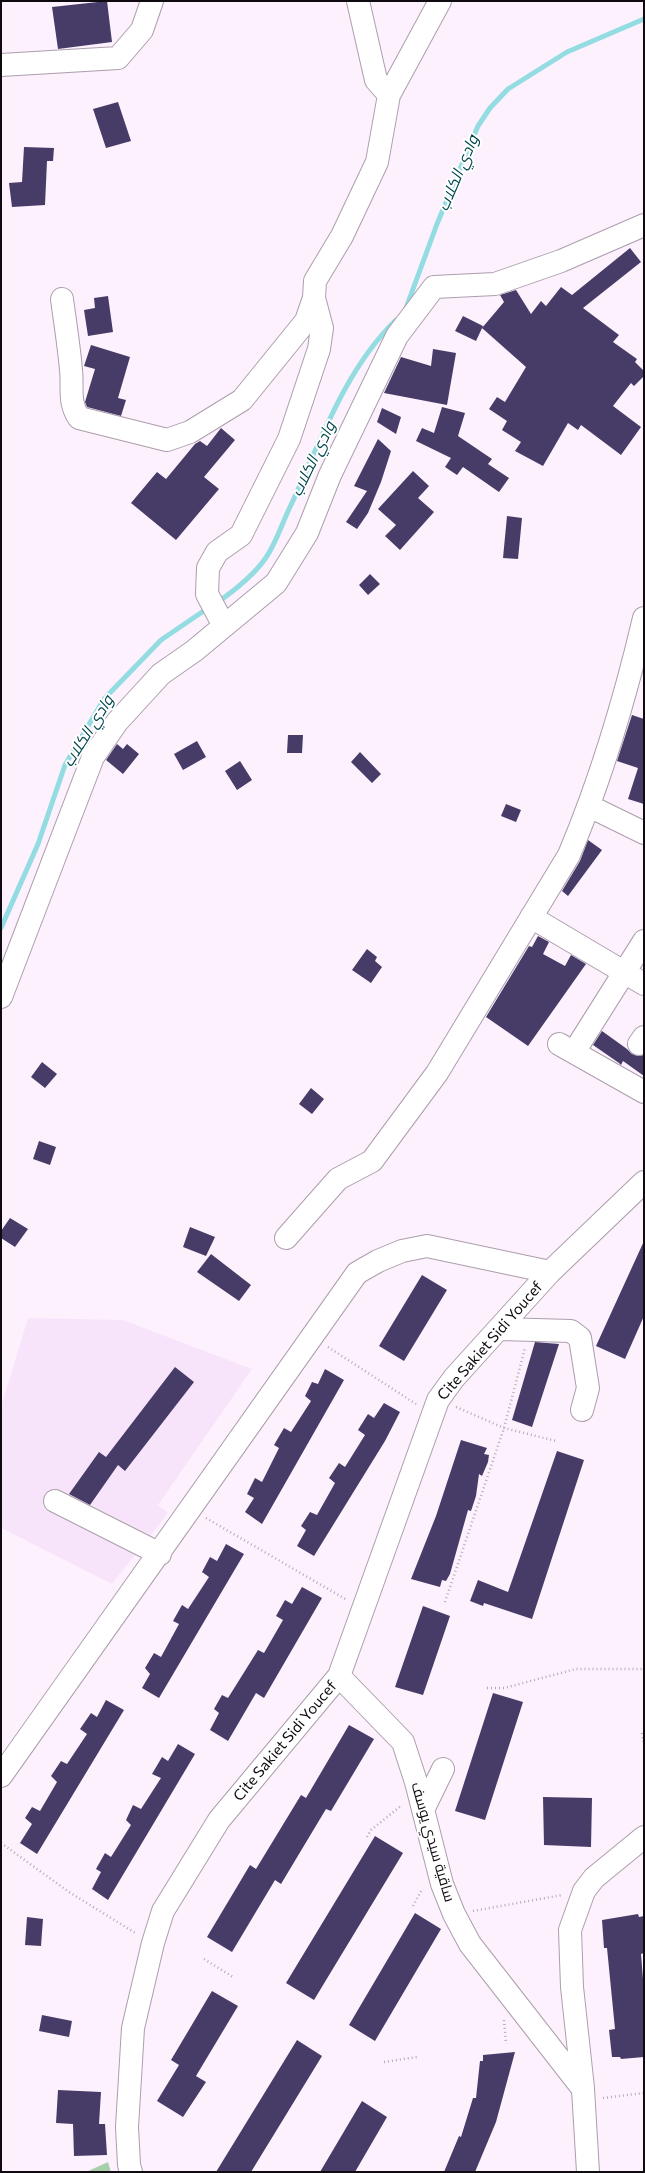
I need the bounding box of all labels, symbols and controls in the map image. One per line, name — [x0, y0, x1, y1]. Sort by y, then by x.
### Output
water label: وادي الكلاب — [433, 132, 483, 214]
water label: وادي الكلاب — [287, 418, 339, 500]
water label: وادي الكلاب — [58, 692, 118, 770]
street label: Cite Sakiet Sidi Youcef — [434, 1278, 546, 1404]
street label: Cite Sakiet Sidi Youcef — [229, 1677, 341, 1805]
street label: ساقية سيدي يوسف — [407, 1780, 459, 1904]

